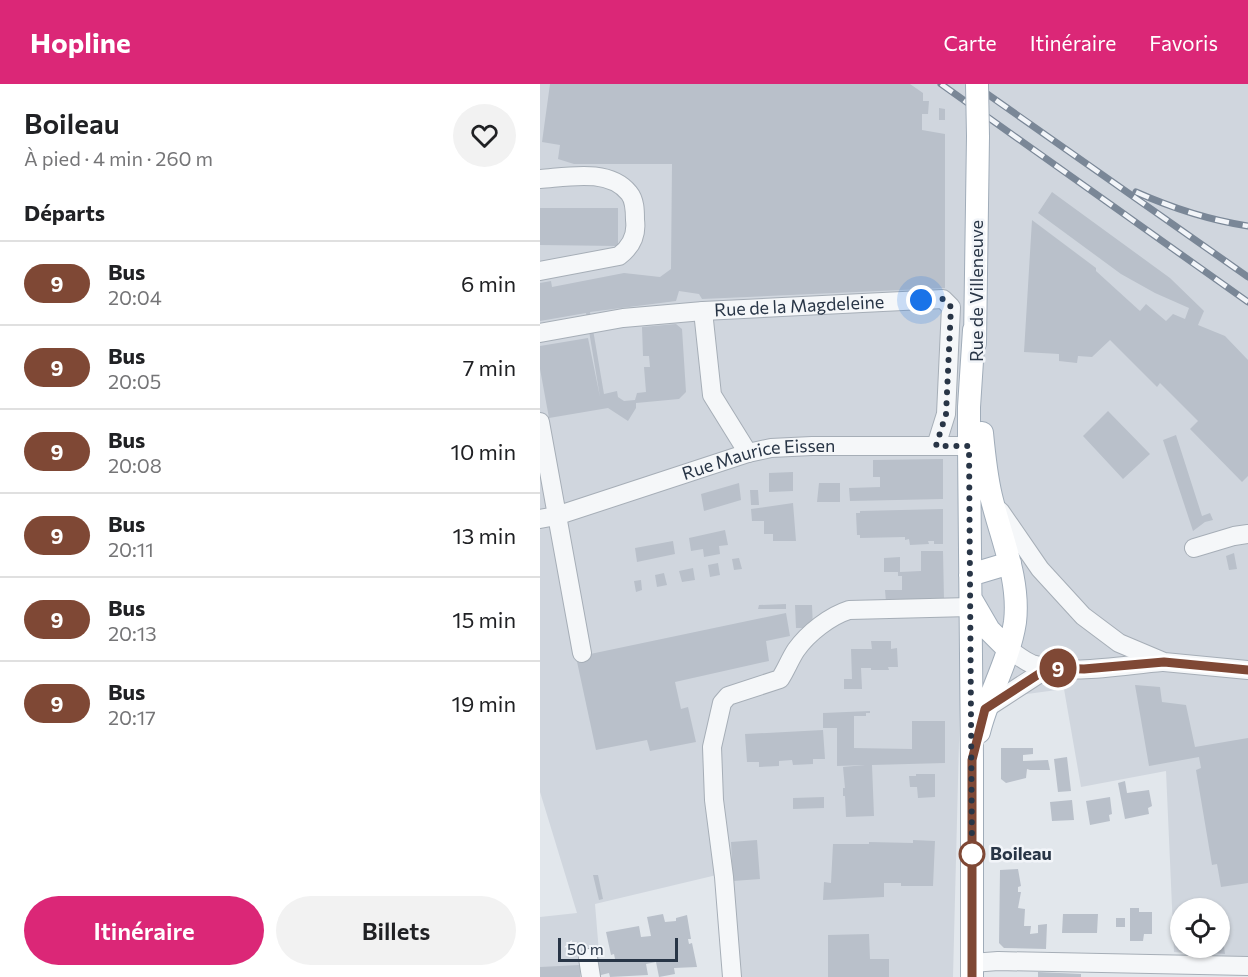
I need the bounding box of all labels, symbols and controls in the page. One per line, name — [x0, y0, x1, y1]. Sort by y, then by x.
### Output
text: Hopline — [30, 25, 131, 59]
text: Carte — [943, 30, 997, 55]
text: Itinéraire — [1030, 30, 1116, 55]
text: Favoris — [1149, 30, 1218, 55]
button: heart — [453, 104, 516, 167]
text: Boileau — [24, 106, 120, 140]
text: À pied · 4 min · 260 m — [24, 146, 213, 170]
text: Départs — [24, 199, 105, 226]
street label: Rue de Villeneuve — [965, 220, 987, 362]
text: Bus — [108, 258, 145, 285]
text: 6 min — [461, 270, 516, 297]
text: 9 — [51, 271, 63, 296]
text: 20:04 — [108, 285, 162, 309]
your location — [906, 285, 936, 315]
street label: Rue de la Magdeleine — [714, 290, 885, 320]
text: Bus — [108, 342, 145, 369]
text: 7 min — [463, 354, 516, 381]
text: 9 — [51, 355, 63, 380]
text: 20:05 — [108, 369, 161, 393]
text: Bus — [108, 426, 145, 453]
street label: Rue Maurice Eissen — [679, 434, 835, 484]
text: 10 min — [451, 438, 516, 465]
text: 9 — [51, 439, 63, 464]
text: 20:08 — [108, 453, 162, 477]
text: Bus — [108, 510, 145, 537]
text: 13 min — [452, 522, 516, 549]
text: 9 — [51, 523, 63, 548]
text: 20:11 — [108, 537, 154, 561]
text: Bus — [108, 594, 145, 621]
text: 15 min — [452, 606, 516, 633]
text: 9 — [51, 607, 63, 632]
text: 20:13 — [108, 621, 157, 645]
line badge: 9 — [1038, 648, 1078, 688]
text: 9 — [1052, 656, 1064, 681]
text: Bus — [108, 678, 145, 705]
text: 19 min — [452, 690, 516, 717]
text: 9 — [51, 691, 63, 716]
text: 20:17 — [108, 705, 156, 729]
marker: Boileau — [959, 841, 985, 867]
place label: Boileau — [990, 842, 1052, 864]
button: Itinéraire — [24, 896, 264, 965]
button: Billets — [276, 896, 516, 965]
map controls — [1170, 898, 1230, 958]
button: locate — [1170, 898, 1230, 958]
scale bar — [558, 935, 678, 962]
text: 50 m — [567, 939, 604, 958]

